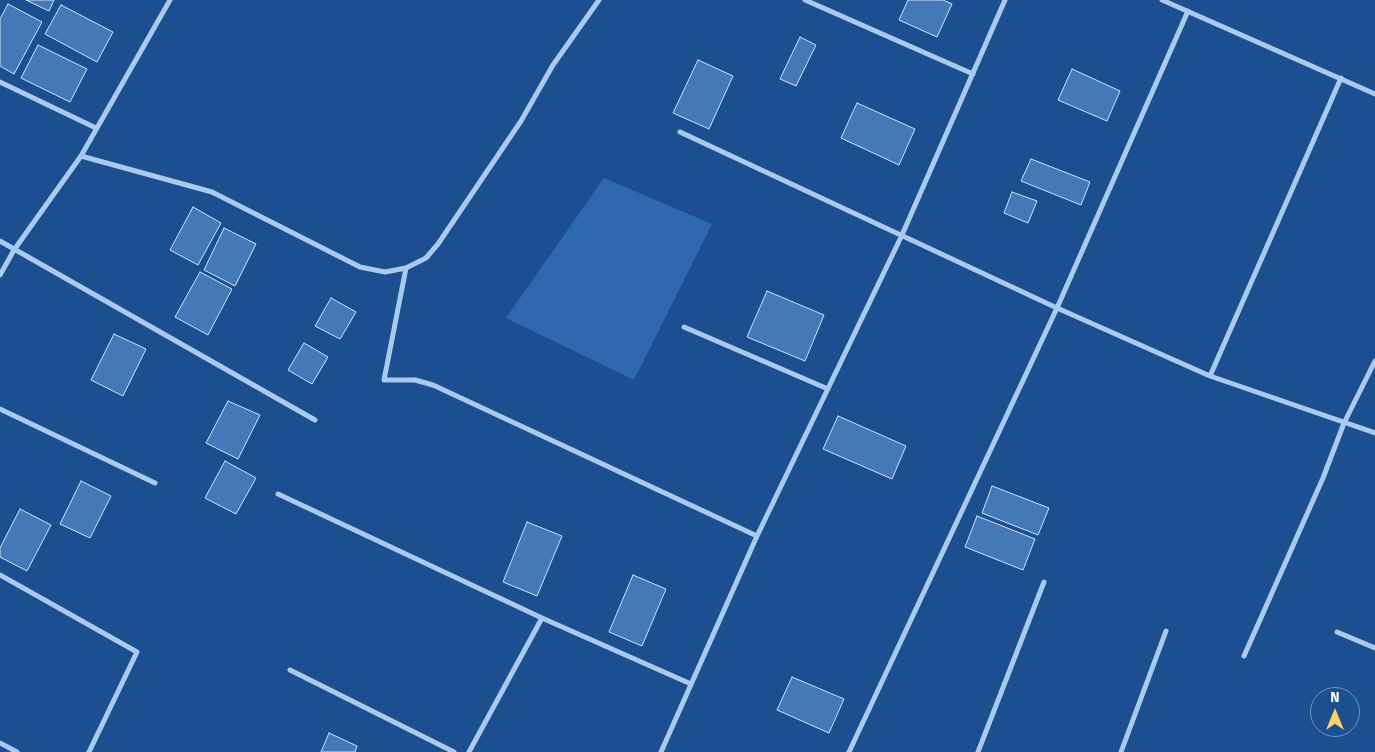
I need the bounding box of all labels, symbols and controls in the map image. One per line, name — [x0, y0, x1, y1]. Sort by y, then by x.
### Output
north arrow — [1310, 687, 1360, 737]
text: N — [1330, 689, 1340, 706]

